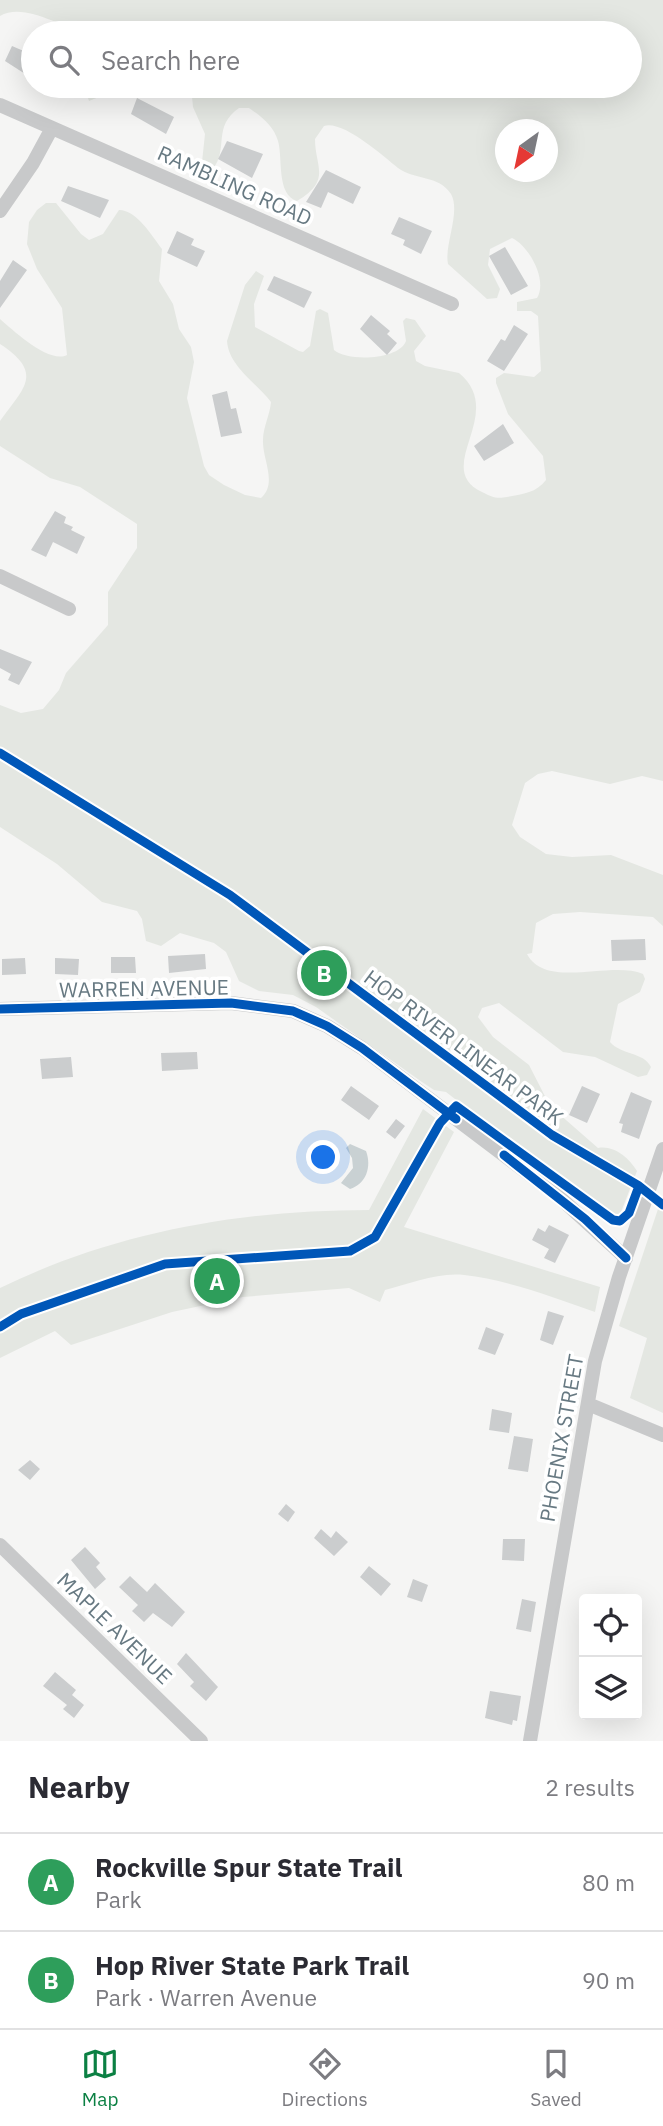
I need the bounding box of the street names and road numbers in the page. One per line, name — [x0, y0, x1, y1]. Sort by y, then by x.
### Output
street label: RAMBLING ROAD — [153, 138, 317, 232]
street label: HOP RIVER LINEAR PARK — [359, 963, 569, 1131]
street label: WARREN AVENUE — [59, 973, 229, 1003]
street label: PHOENIX STREET — [532, 1352, 590, 1524]
street label: MAPLE AVENUE — [51, 1566, 179, 1690]

